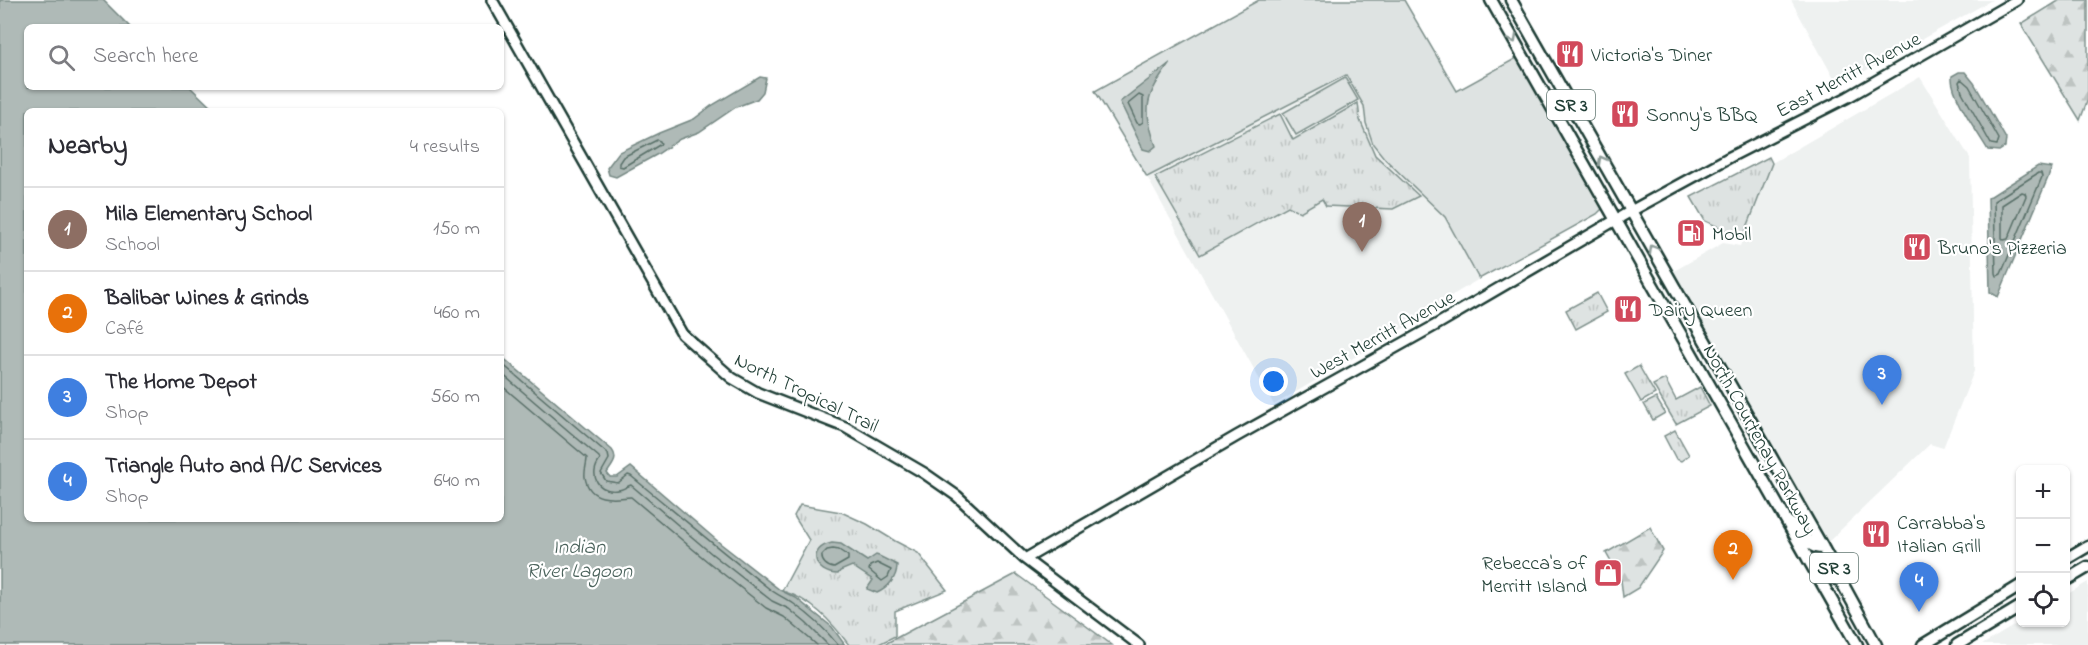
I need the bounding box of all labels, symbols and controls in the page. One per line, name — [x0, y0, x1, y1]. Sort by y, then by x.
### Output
search box — [24, 24, 504, 90]
street label: East Merritt Avenue — [1772, 26, 1927, 127]
one-way arrow — [1506, 33, 1518, 44]
restaurant icon: Victoria's Diner — [1554, 38, 1586, 70]
icon: search — [45, 41, 78, 74]
text: Search here — [93, 41, 198, 73]
place label: Victoria's Diner — [1590, 42, 1713, 71]
road number: SR 3 — [1547, 90, 1595, 120]
restaurant icon: Sonny's BBQ — [1609, 98, 1641, 130]
place label: Sonny's BBQ — [1646, 102, 1758, 131]
text: Nearby — [48, 128, 127, 166]
text: 4 results — [410, 133, 480, 162]
one-way arrow — [1598, 156, 1609, 166]
text: Mila Elementary School — [105, 199, 312, 231]
pin: 1 — [1342, 202, 1382, 252]
text: 1 — [64, 215, 71, 244]
text: 150 m — [433, 215, 480, 244]
fuel station icon: Mobil — [1675, 217, 1707, 249]
place label: Mobil — [1712, 221, 1751, 250]
text: School — [105, 231, 160, 260]
restaurant icon: Bruno's Pizzeria — [1901, 231, 1933, 263]
place label: Bruno's Pizzeria — [1937, 235, 2067, 264]
one-way arrow — [1649, 245, 1660, 255]
text: Balibar Wines & Grinds — [105, 283, 309, 315]
street label: West Merritt Avenue — [1305, 284, 1461, 388]
restaurant icon: Dairy Queen — [1612, 293, 1644, 325]
place label: Dairy Queen — [1648, 297, 1753, 326]
text: 2 — [63, 299, 72, 328]
text: 460 m — [434, 299, 480, 328]
text: Café — [105, 315, 144, 344]
street label: North Courtenay Parkway — [1694, 340, 1823, 541]
street label: North Tropical Trail — [729, 347, 883, 442]
pin: 3 — [1862, 356, 1902, 405]
text: The Home Depot — [105, 367, 257, 399]
your location — [1259, 367, 1288, 396]
text: 3 — [63, 383, 72, 412]
text: 560 m — [431, 383, 480, 412]
text: Shop — [105, 399, 149, 428]
text: Triangle Auto and A/C Services — [105, 451, 382, 483]
map controls — [2016, 465, 2070, 627]
button: + — [2016, 465, 2070, 519]
text: 4 — [63, 467, 72, 496]
text: 640 m — [434, 467, 480, 496]
text: Shop — [105, 483, 149, 512]
place label: Carrabba's Italian Grill — [1897, 510, 1986, 562]
restaurant icon: Carrabba's Italian Grill — [1860, 518, 1892, 550]
button: − — [2016, 519, 2070, 573]
pin: 2 — [1714, 530, 1752, 580]
water label: Indian River Lagoon — [526, 533, 633, 588]
place label: Rebecca's of Merritt Island — [1481, 550, 1588, 602]
road number: SR 3 — [1810, 553, 1858, 583]
shop icon: Rebecca's of Merritt Island — [1592, 557, 1624, 589]
pin: 4 — [1900, 562, 1938, 612]
button: locate — [2016, 573, 2070, 627]

